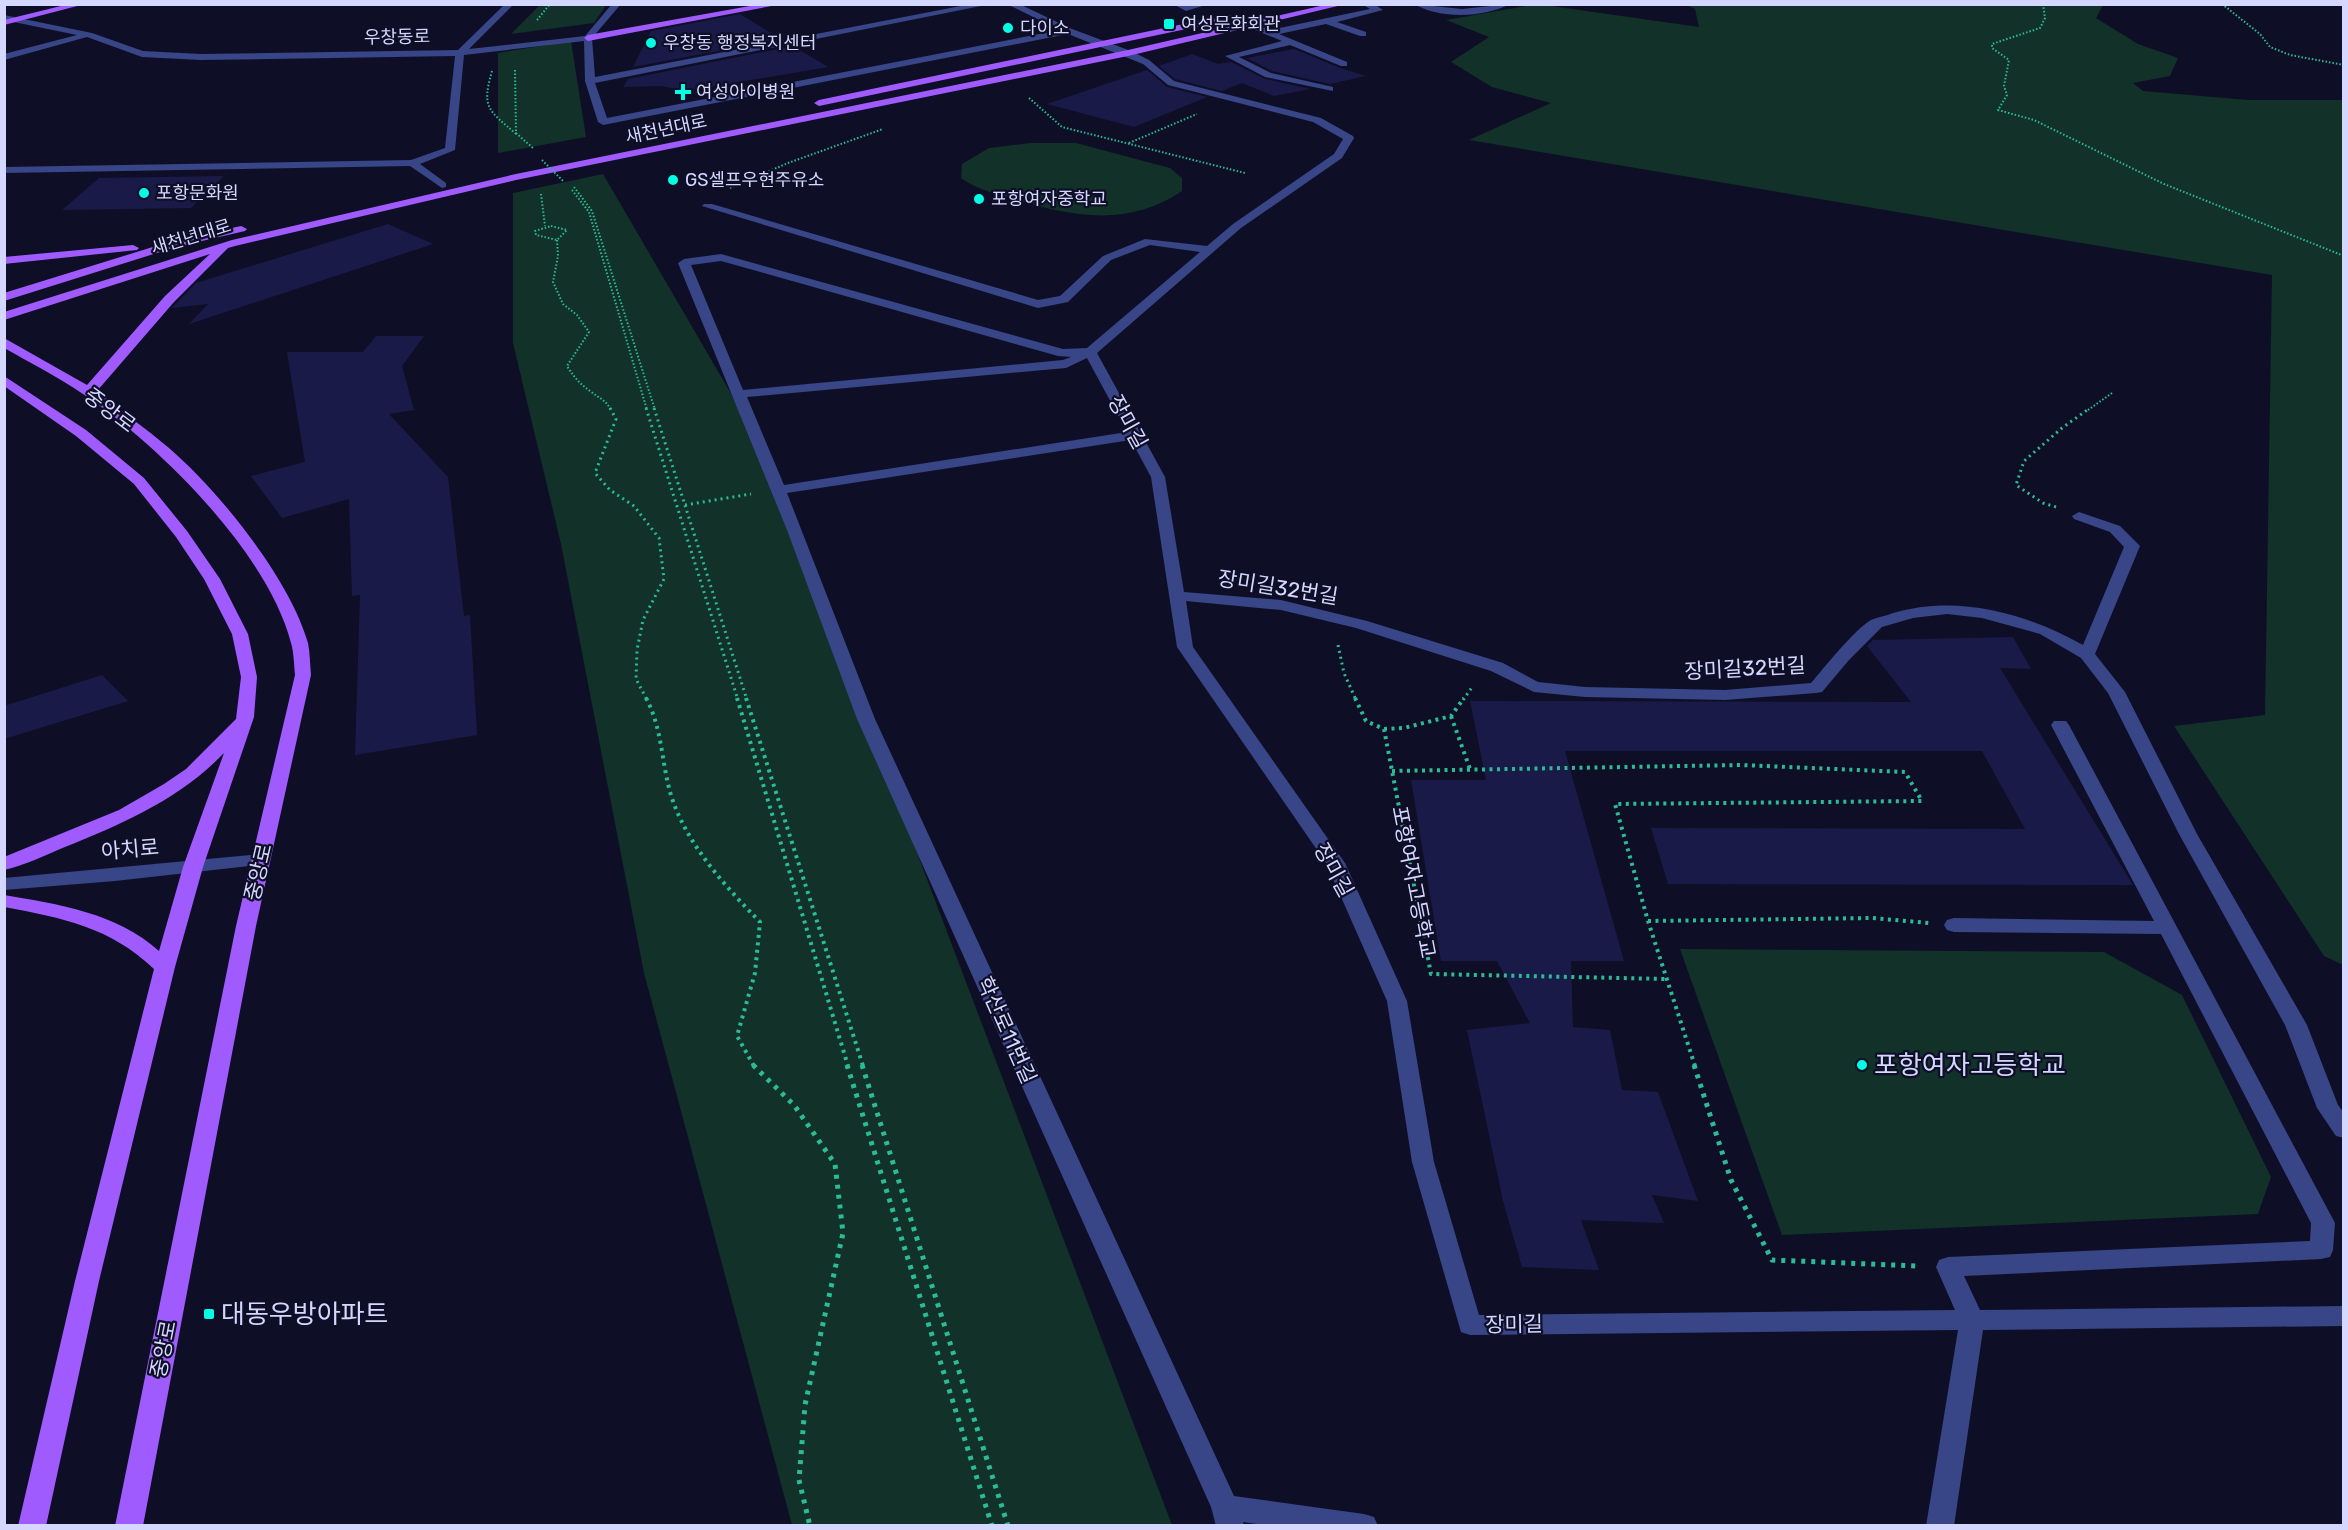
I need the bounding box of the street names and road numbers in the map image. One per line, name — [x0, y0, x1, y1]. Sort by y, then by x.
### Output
street label: 우창동로 — [364, 25, 430, 49]
street label: 새천년대로 — [623, 110, 709, 148]
street label: 새천년대로 — [148, 214, 234, 260]
street label: 중앙로 — [79, 383, 141, 437]
street label: 장미길 — [1103, 391, 1153, 453]
street label: 장미길32번길 — [1216, 565, 1340, 609]
street label: 장미길32번길 — [1684, 652, 1806, 684]
street label: 포항여자고등학교 — [1387, 804, 1441, 960]
street label: 아치로 — [100, 834, 160, 864]
street label: 장미길 — [1309, 839, 1359, 901]
street label: 중앙로 — [239, 841, 277, 903]
street label: 학산로11번길 — [972, 973, 1042, 1087]
street label: 장미길 — [1485, 1311, 1543, 1337]
street label: 중앙로 — [145, 1318, 181, 1380]

